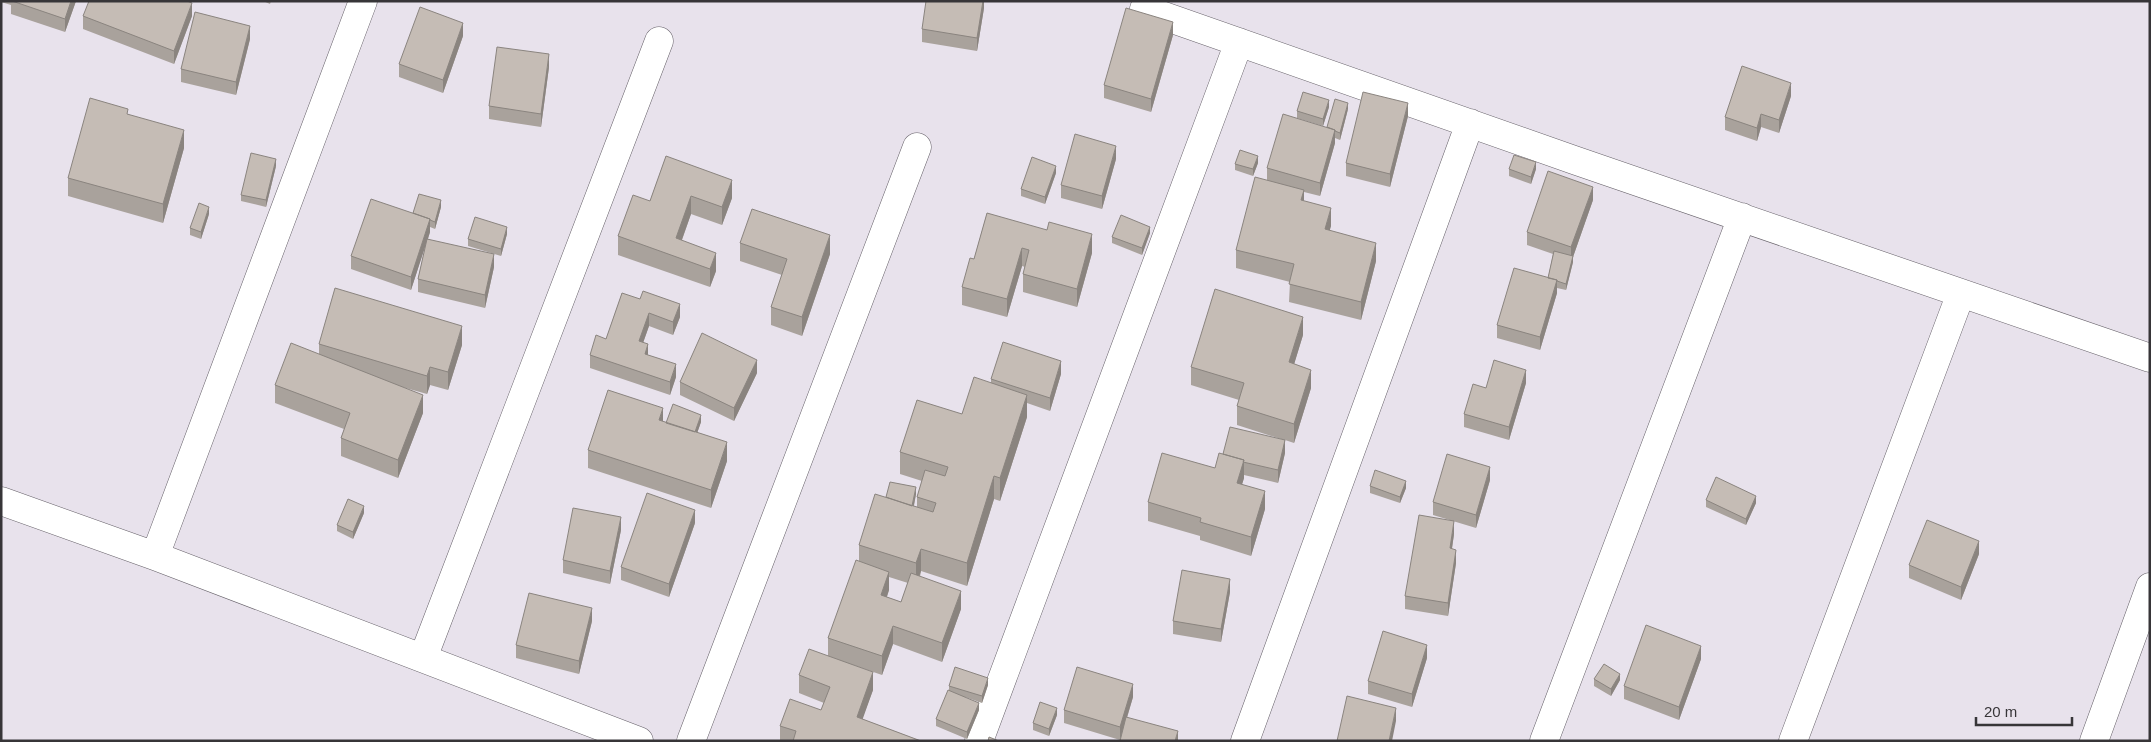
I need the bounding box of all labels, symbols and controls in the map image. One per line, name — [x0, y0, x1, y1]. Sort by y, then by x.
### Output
scale bar — [1976, 694, 2072, 726]
text: 20 m — [1984, 703, 2017, 720]

